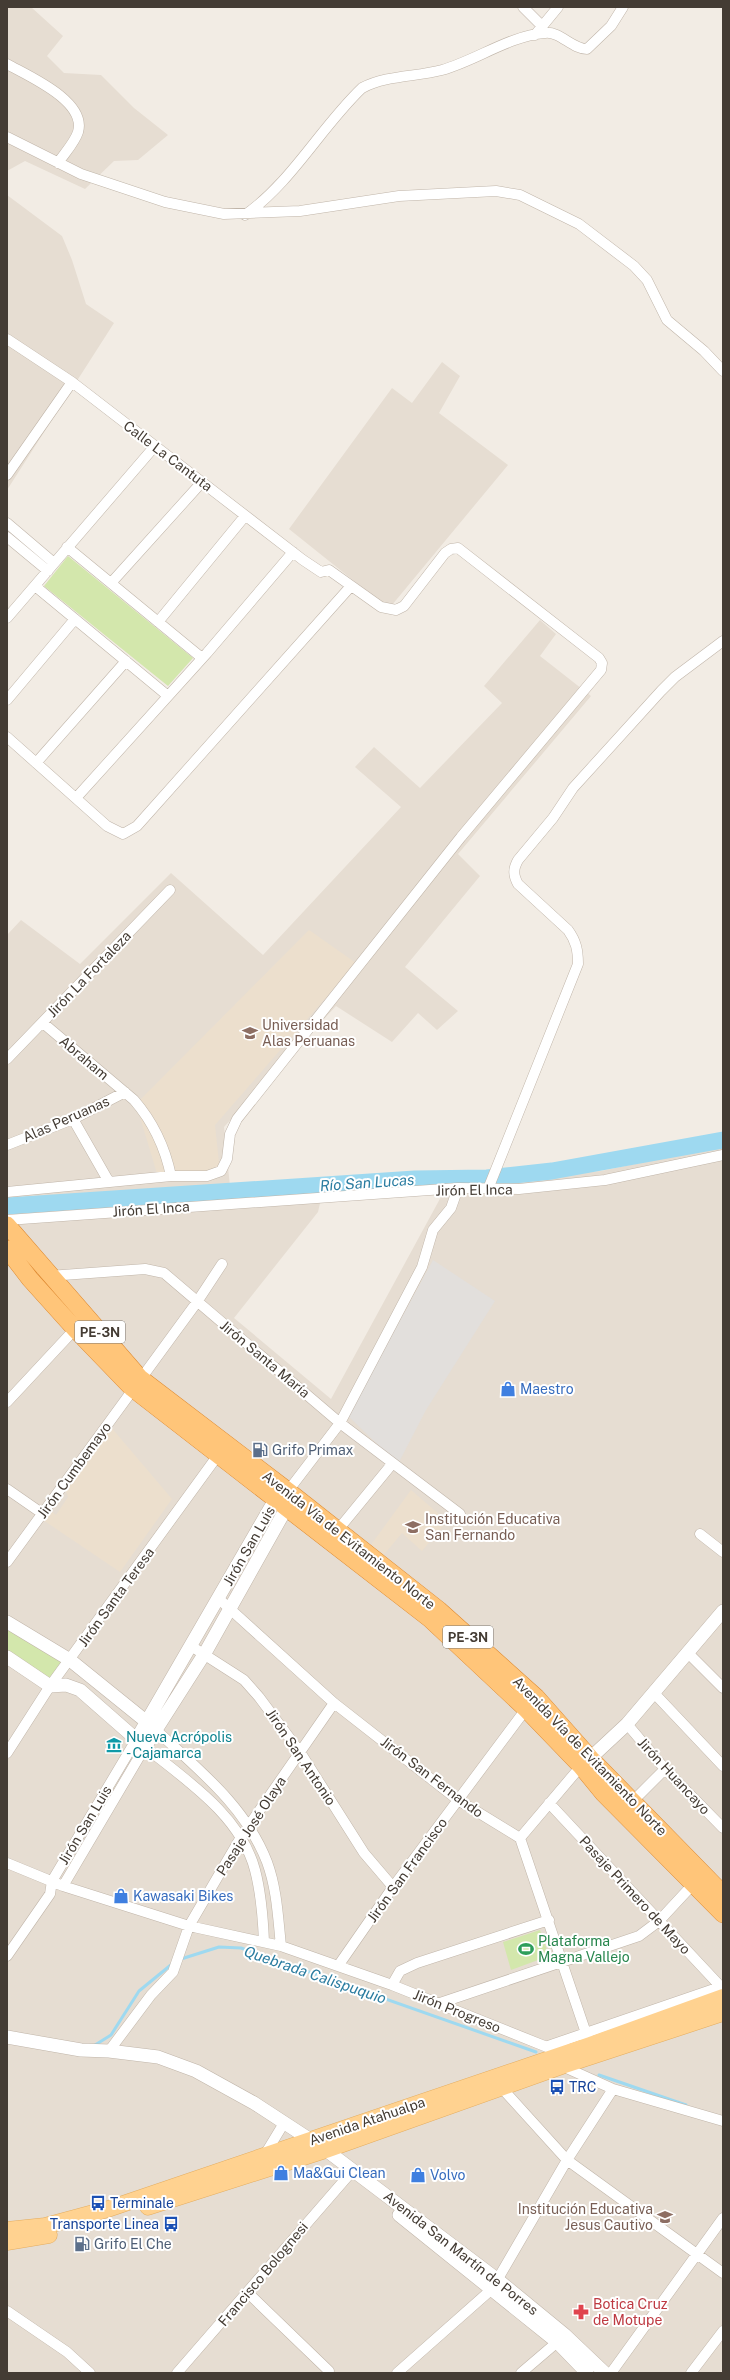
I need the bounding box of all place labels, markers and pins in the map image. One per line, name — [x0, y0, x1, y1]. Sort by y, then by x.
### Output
place label: Universidad Alas Peruanas — [262, 1017, 355, 1049]
school or university icon: Universidad Alas Peruanas — [241, 1024, 259, 1042]
shop icon: Maestro — [499, 1380, 517, 1398]
place label: Maestro — [520, 1381, 574, 1397]
fuel station icon: Grifo Primax — [251, 1441, 269, 1459]
place label: Grifo Primax — [272, 1442, 353, 1458]
place label: Institución Educativa San Fernando — [425, 1511, 560, 1543]
school or university icon: Institución Educativa San Fernando — [404, 1518, 422, 1536]
place label: Nueva Acrópolis - Cajamarca — [126, 1729, 232, 1761]
museum icon: Nueva Acrópolis - Cajamarca — [105, 1736, 123, 1754]
shop icon: Kawasaki Bikes — [112, 1887, 130, 1905]
place label: Kawasaki Bikes — [133, 1888, 233, 1904]
place label: Plataforma Magna Vallejo — [538, 1933, 630, 1965]
sports icon: Plataforma Magna Vallejo — [517, 1940, 535, 1958]
bus stop icon: TRC — [548, 2078, 566, 2096]
place label: TRC — [569, 2079, 596, 2095]
shop icon: Ma&Gui Clean — [272, 2164, 290, 2182]
place label: Ma&Gui Clean — [293, 2165, 386, 2181]
shop icon: Volvo — [409, 2166, 427, 2184]
place label: Volvo — [430, 2167, 466, 2183]
bus stop icon: Terminale — [89, 2194, 107, 2212]
place label: Terminale — [110, 2195, 174, 2211]
place label: Institución Educativa Jesus Cautivo — [518, 2201, 653, 2233]
school or university icon: Institución Educativa Jesus Cautivo — [656, 2208, 674, 2226]
bus stop icon: Transporte Linea — [162, 2215, 180, 2233]
place label: Transporte Linea — [50, 2216, 159, 2232]
fuel station icon: Grifo El Che — [73, 2235, 91, 2253]
place label: Grifo El Che — [94, 2236, 172, 2252]
place label: Botica Cruz de Motupe — [593, 2296, 668, 2328]
pharmacy icon: Botica Cruz de Motupe — [572, 2303, 590, 2321]

